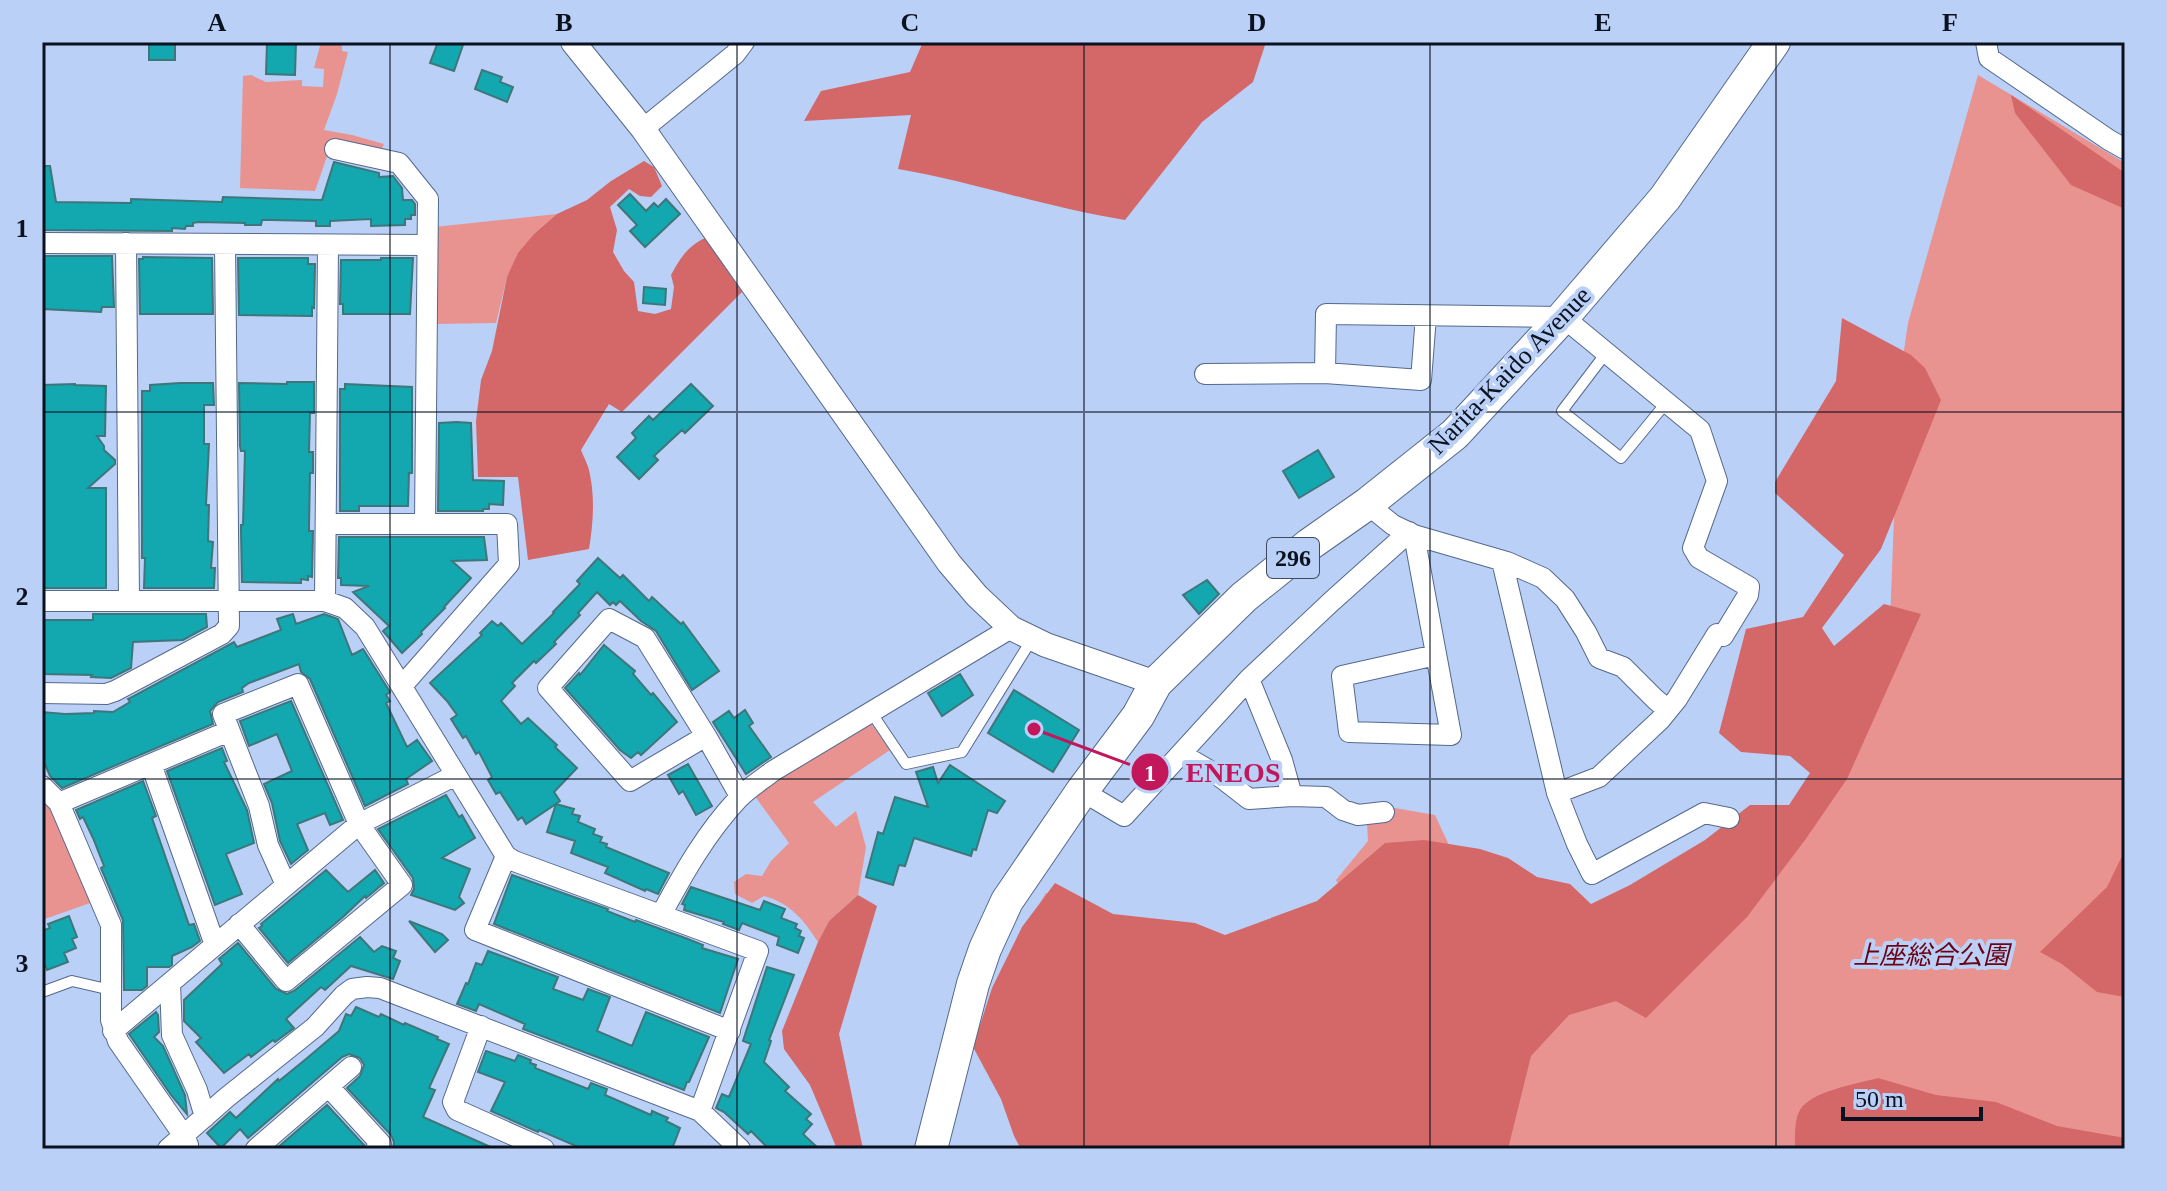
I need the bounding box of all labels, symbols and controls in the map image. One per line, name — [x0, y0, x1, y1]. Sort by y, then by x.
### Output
text: A — [208, 8, 227, 37]
text: B — [555, 8, 573, 37]
text: C — [901, 8, 919, 37]
text: D — [1248, 8, 1266, 37]
text: E — [1594, 8, 1612, 37]
text: F — [1942, 8, 1958, 37]
text: 1 — [16, 214, 29, 243]
street label: Narita-Kaido Avenue — [1422, 281, 1597, 460]
road number: 296 — [1267, 538, 1319, 578]
text: 2 — [16, 582, 29, 611]
callout: ENEOS — [1130, 746, 1297, 798]
text: ENEOS — [1186, 757, 1280, 788]
text: 1 — [1144, 760, 1156, 786]
park label: 上座総合公園 — [1853, 941, 2013, 970]
text: 3 — [16, 949, 29, 978]
scale bar — [1843, 1071, 1981, 1121]
text: 50 m — [1855, 1086, 1904, 1112]

